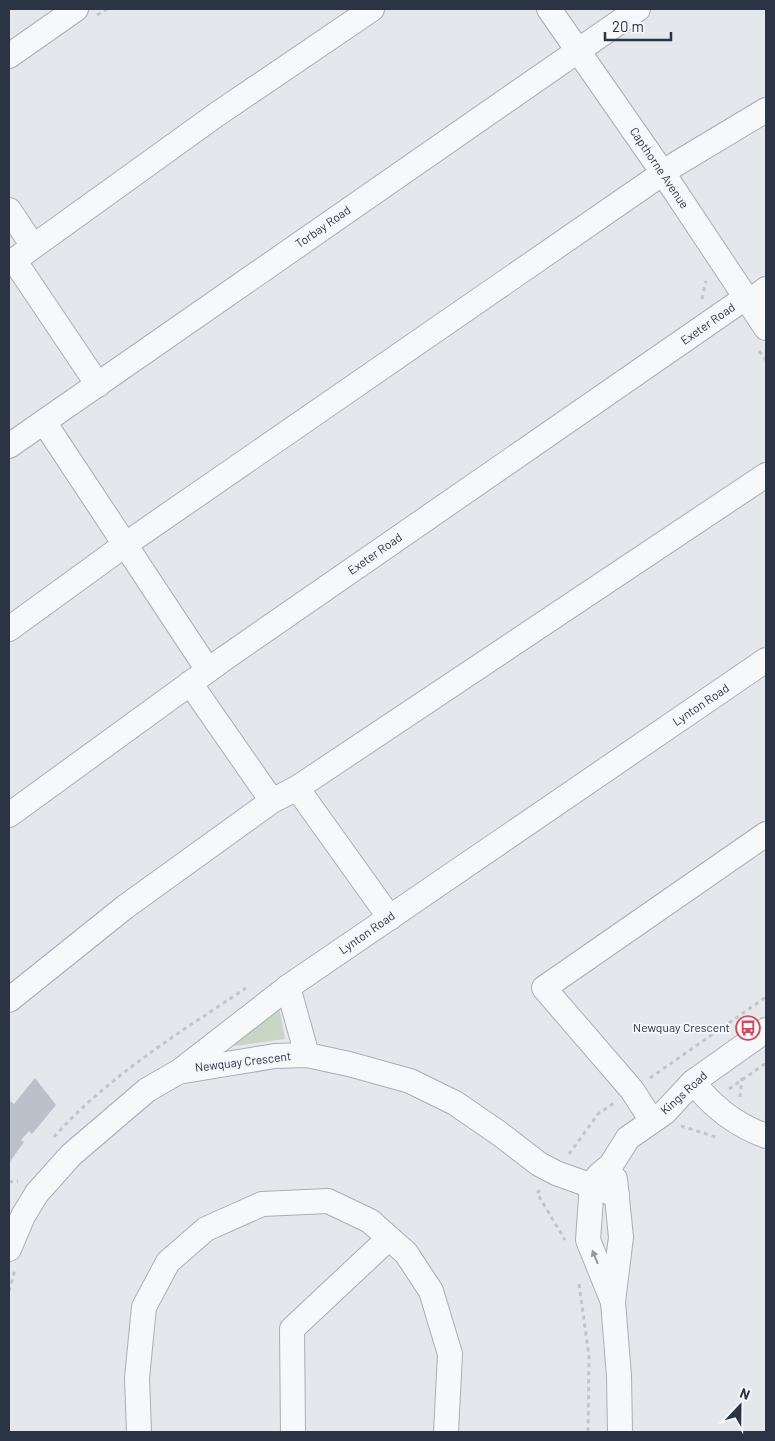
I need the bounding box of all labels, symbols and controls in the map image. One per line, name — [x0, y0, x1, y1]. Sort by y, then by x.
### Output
scale bar — [605, 10, 671, 42]
text: 20 m — [612, 17, 644, 35]
street label: Capthorne Avenue — [627, 124, 692, 211]
street label: Torbay Road — [292, 202, 353, 250]
street label: Exeter Road — [678, 299, 737, 347]
street label: Exeter Road — [345, 529, 404, 577]
street label: Lynton Road — [670, 680, 731, 728]
street label: Lynton Road — [336, 908, 397, 957]
bus stop icon: Newquay Crescent — [735, 1015, 761, 1041]
place label: Newquay Crescent — [633, 1020, 730, 1034]
street label: Newquay Crescent — [194, 1048, 292, 1074]
street label: Kings Road — [657, 1068, 710, 1117]
one-way arrow — [591, 1249, 598, 1264]
north arrow — [715, 1381, 765, 1431]
text: N — [738, 1384, 753, 1403]

